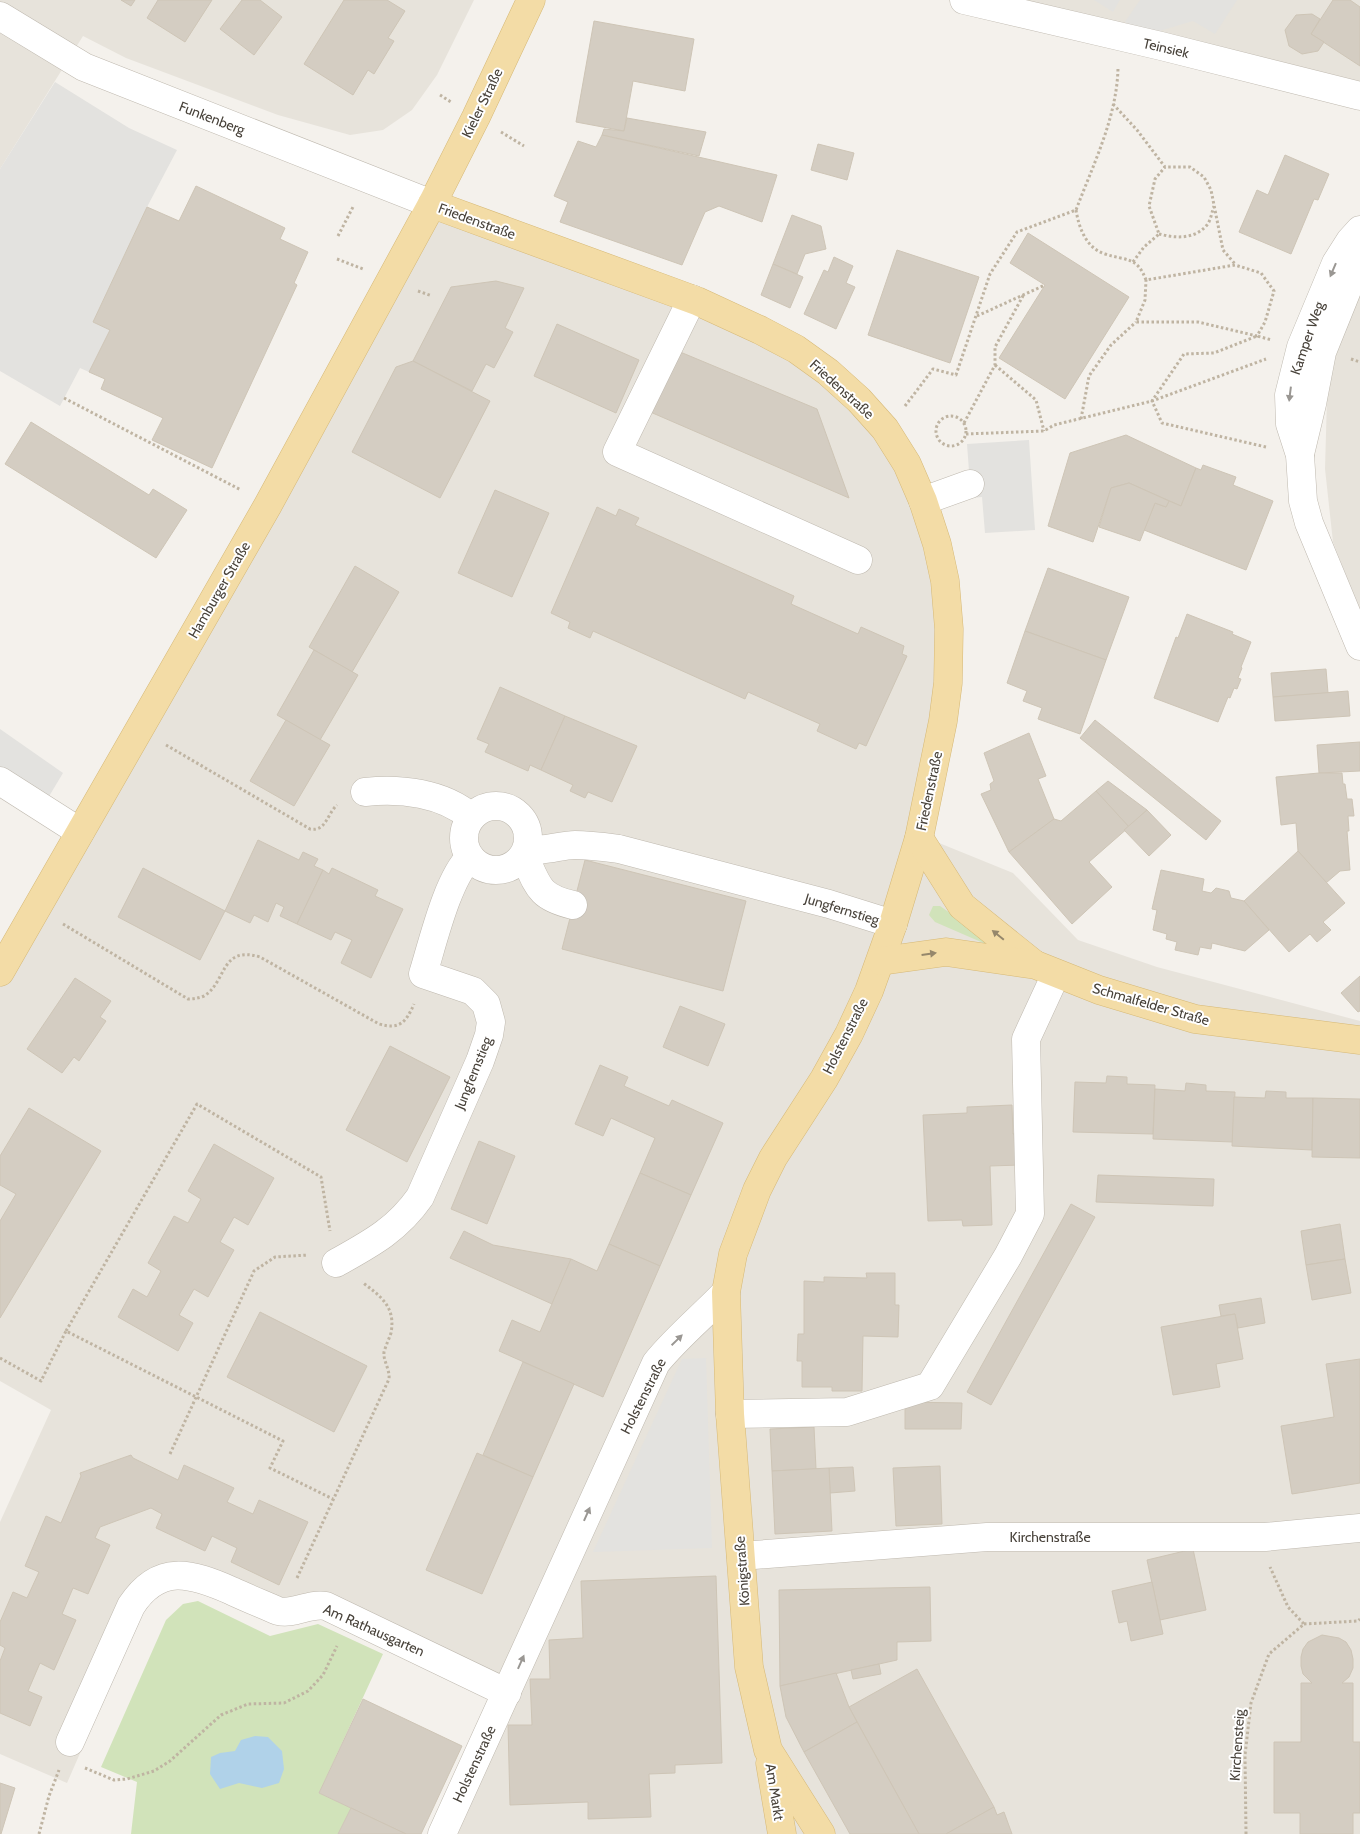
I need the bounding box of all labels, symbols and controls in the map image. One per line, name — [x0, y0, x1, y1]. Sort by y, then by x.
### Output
street label: Teinsiek — [1141, 34, 1191, 62]
street label: Kieler Straße — [457, 65, 507, 141]
street label: Funkenberg — [176, 97, 248, 139]
street label: Friedenstraße — [436, 199, 518, 243]
one-way arrow — [1329, 263, 1337, 277]
street label: Kamper Weg — [1286, 298, 1328, 377]
street label: Friedenstraße — [806, 355, 878, 423]
one-way arrow — [1286, 386, 1294, 402]
street label: Hamburger Straße — [184, 538, 254, 642]
street label: Friedenstraße — [912, 750, 946, 832]
street label: Jungfernstieg — [802, 889, 882, 929]
one-way arrow — [991, 929, 1004, 940]
one-way arrow — [921, 950, 937, 958]
street label: Schmalfelder Straße — [1090, 979, 1212, 1029]
street label: Holstenstraße — [818, 995, 872, 1077]
street label: Jungfernstieg — [450, 1033, 496, 1113]
one-way arrow — [671, 1334, 683, 1346]
street label: Holstenstraße — [616, 1355, 670, 1437]
one-way arrow — [583, 1507, 591, 1521]
street label: Kirchenstraße — [1009, 1528, 1091, 1546]
street label: Königstraße — [731, 1536, 753, 1606]
street label: Am Rathausgarten — [321, 1600, 428, 1660]
one-way arrow — [516, 1655, 525, 1670]
street label: Kirchensteig — [1226, 1707, 1249, 1782]
street label: Holstenstraße — [448, 1723, 500, 1805]
street label: Am Markt — [762, 1762, 788, 1822]

